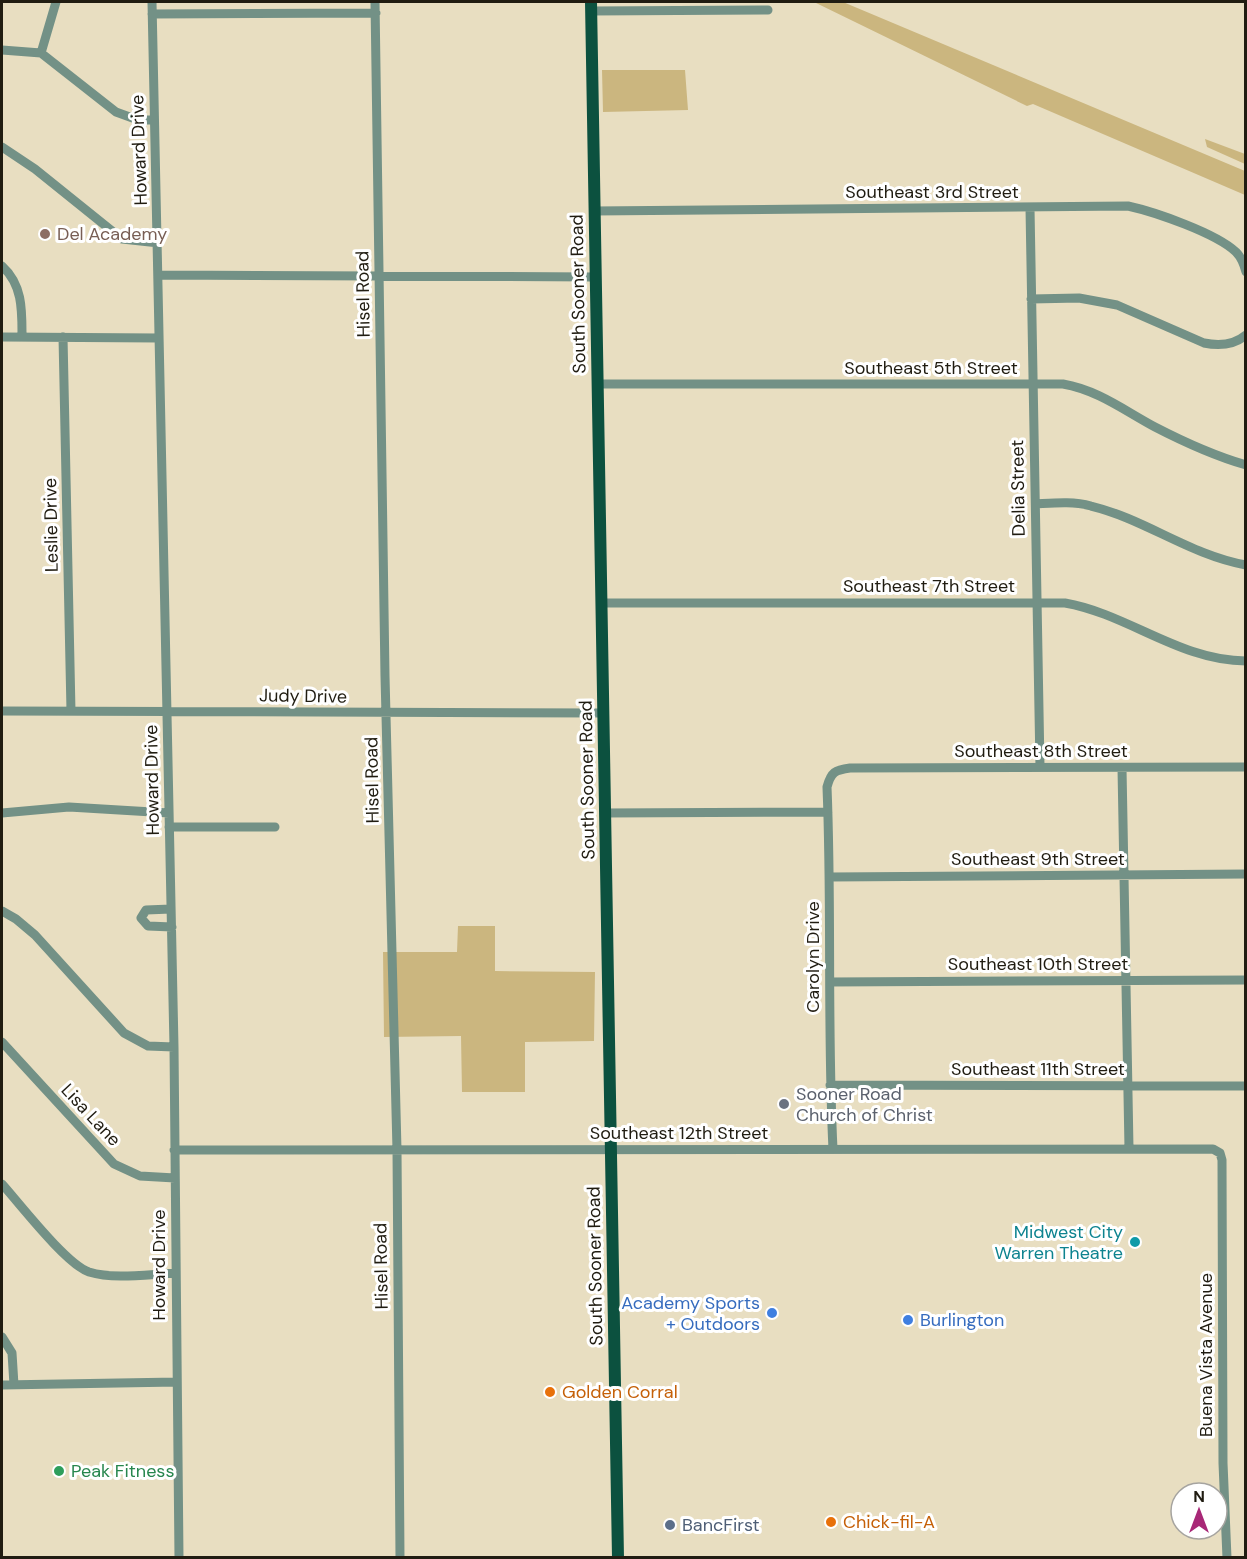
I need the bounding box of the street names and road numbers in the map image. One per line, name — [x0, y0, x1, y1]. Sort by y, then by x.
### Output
street label: Howard Drive — [125, 94, 153, 206]
street label: Southeast 3rd Street — [845, 180, 1019, 204]
street label: South Sooner Road — [565, 214, 591, 374]
street label: Hisel Road — [350, 251, 376, 337]
street label: Southeast 5th Street — [844, 356, 1018, 380]
street label: Delia Street — [1005, 440, 1031, 536]
street label: Leslie Drive — [38, 478, 64, 572]
street label: Southeast 7th Street — [843, 574, 1015, 598]
street label: Judy Drive — [259, 683, 347, 709]
street label: South Sooner Road — [574, 700, 600, 860]
street label: Howard Drive — [139, 724, 165, 836]
street label: Hisel Road — [359, 737, 385, 823]
street label: Southeast 8th Street — [954, 739, 1128, 763]
street label: Southeast 9th Street — [951, 847, 1125, 871]
street label: Carolyn Drive — [801, 901, 825, 1013]
street label: Southeast 10th Street — [948, 952, 1128, 976]
street label: Southeast 11th Street — [951, 1057, 1125, 1081]
street label: Lisa Lane — [56, 1079, 126, 1151]
street label: Southeast 12th Street — [590, 1121, 768, 1145]
street label: South Sooner Road — [582, 1186, 608, 1346]
street label: Howard Drive — [147, 1210, 171, 1320]
street label: Hisel Road — [368, 1223, 394, 1309]
street label: Buena Vista Avenue — [1194, 1273, 1218, 1437]

